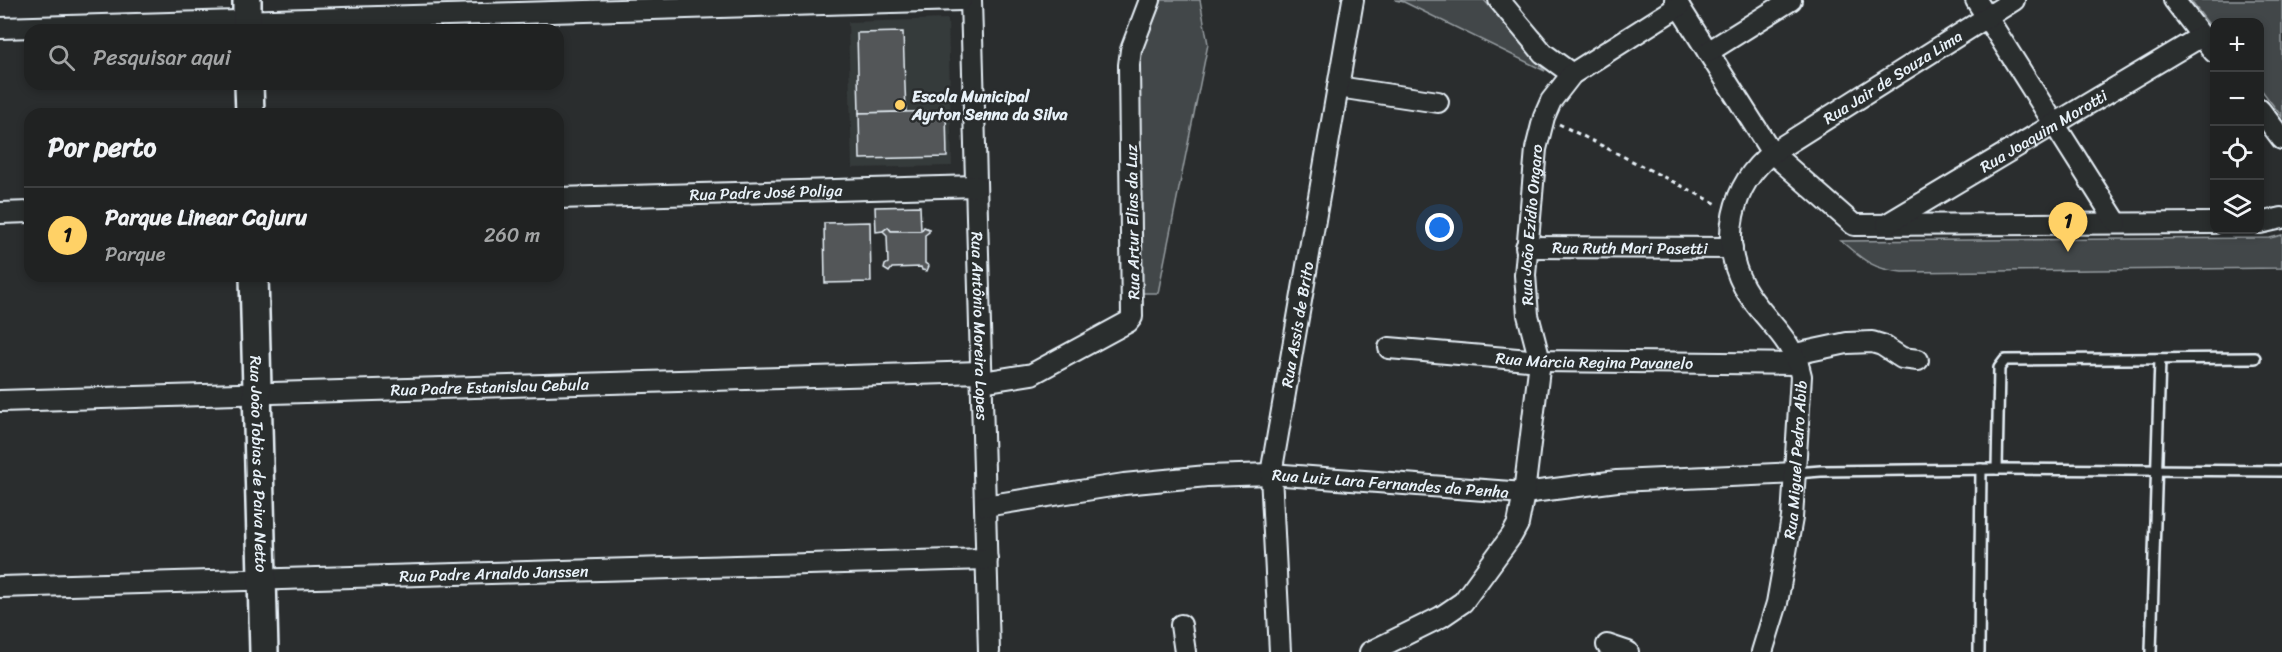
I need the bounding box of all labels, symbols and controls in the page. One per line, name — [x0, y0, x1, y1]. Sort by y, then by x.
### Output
map controls — [2210, 18, 2264, 234]
button: + — [2210, 18, 2264, 72]
street label: Rua Jair de Souza Lima — [1817, 22, 1968, 132]
search box — [24, 24, 564, 90]
text: Pesquisar aqui — [93, 38, 231, 77]
icon: search — [45, 41, 78, 74]
button: − — [2210, 72, 2264, 126]
street label: Rua Joaquim Morotti — [1974, 81, 2114, 181]
place label: Escola Municipal Ayrton Senna da Silva — [911, 82, 1069, 129]
marker: Escola Municipal Ayrton Senna da Silva — [893, 98, 907, 112]
text: Por perto — [48, 124, 156, 170]
button: locate — [2210, 126, 2264, 180]
street label: Rua João Ezídio Ongaro — [1511, 141, 1552, 307]
street label: Rua Artur Elias da Luz — [1117, 144, 1148, 300]
street label: Rua Padre José Poliga — [689, 176, 844, 209]
button: layers — [2210, 180, 2264, 234]
text: Parque Linear Cajuru — [105, 198, 307, 237]
pin: 1 — [2048, 202, 2088, 252]
your location — [1425, 213, 1454, 242]
text: 1 — [63, 218, 72, 253]
text: 260 m — [484, 218, 540, 253]
street label: Rua Antônio Moreira Lopes — [962, 231, 997, 421]
street label: Rua Ruth Mari Pasetti — [1552, 233, 1708, 263]
text: Parque — [105, 237, 165, 272]
street label: Rua Assis de Brito — [1272, 259, 1323, 390]
street label: Rua Márcia Regina Pavanelo — [1494, 343, 1693, 378]
street label: Rua João Tobias de Paiva Netto — [241, 355, 276, 573]
street label: Rua Padre Estanislau Cebula — [390, 370, 590, 404]
street label: Rua Miguel Pedro Abib — [1775, 379, 1816, 541]
street label: Rua Luiz Lara Fernandes da Penha — [1271, 460, 1510, 507]
street label: Rua Padre Arnaldo Janssen — [399, 556, 589, 591]

